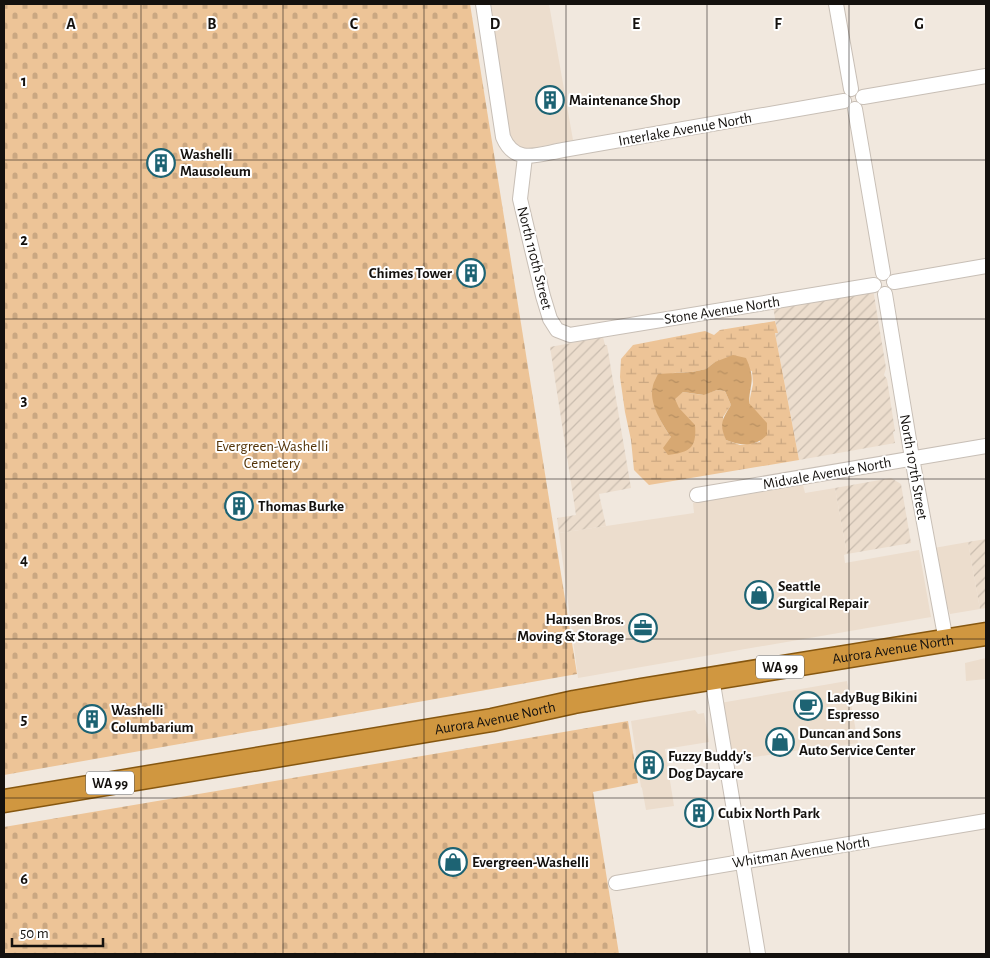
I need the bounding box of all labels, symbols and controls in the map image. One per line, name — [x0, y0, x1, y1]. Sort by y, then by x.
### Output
text: A — [66, 16, 76, 32]
text: B — [207, 16, 217, 32]
text: C — [350, 16, 359, 32]
text: D — [490, 16, 501, 32]
text: E — [632, 16, 640, 32]
text: F — [774, 16, 782, 32]
text: G — [914, 16, 924, 32]
text: 1 — [21, 73, 27, 89]
building icon: Maintenance Shop — [535, 85, 565, 115]
place label: Maintenance Shop — [569, 93, 681, 108]
street label: Interlake Avenue North — [617, 110, 753, 149]
place label: Washelli Mausoleum — [180, 147, 251, 179]
building icon: Washelli Mausoleum — [146, 148, 176, 178]
street label: North 110th Street — [514, 205, 555, 311]
text: 2 — [20, 232, 28, 248]
building icon: Chimes Tower — [456, 258, 486, 288]
place label: Chimes Tower — [369, 266, 453, 281]
street label: Stone Avenue North — [663, 294, 781, 327]
text: 3 — [21, 392, 28, 408]
street label: North 107th Street — [897, 413, 930, 521]
park label: Evergreen-Washelli Cemetery — [216, 439, 328, 471]
street label: Midvale Avenue North — [762, 455, 892, 492]
building icon: Thomas Burke — [224, 491, 254, 521]
place label: Thomas Burke — [258, 499, 344, 514]
text: 4 — [20, 552, 28, 568]
place label: Seattle Surgical Repair — [778, 579, 869, 611]
shop icon: Seattle Surgical Repair — [744, 580, 774, 610]
place label: Hansen Bros. Moving & Storage — [517, 612, 624, 644]
office icon: Hansen Bros. Moving & Storage — [628, 613, 658, 643]
street label: Aurora Avenue North — [831, 632, 955, 667]
road number: WA 99 — [756, 656, 804, 679]
place label: LadyBug Bikini Espresso — [827, 690, 917, 722]
cafe icon: LadyBug Bikini Espresso — [793, 691, 823, 721]
street label: Aurora Avenue North — [433, 699, 557, 737]
place label: Washelli Columbarium — [111, 703, 194, 735]
building icon: Washelli Columbarium — [77, 704, 107, 734]
text: 5 — [21, 711, 28, 727]
place label: Duncan and Sons Auto Service Center — [799, 726, 916, 758]
shop icon: Duncan and Sons Auto Service Center — [765, 727, 795, 757]
place label: Fuzzy Buddy's Dog Daycare — [668, 749, 752, 781]
building icon: Fuzzy Buddy's Dog Daycare — [634, 750, 664, 780]
road number: WA 99 — [86, 771, 134, 794]
building icon: Cubix North Park — [684, 798, 714, 828]
place label: Cubix North Park — [718, 806, 821, 821]
street label: Whitman Avenue North — [731, 834, 871, 871]
shop icon: Evergreen-Washelli — [438, 847, 468, 877]
place label: Evergreen-Washelli — [472, 855, 589, 870]
text: 6 — [20, 871, 28, 887]
scale bar — [12, 916, 104, 948]
text: 50 m — [20, 926, 49, 941]

